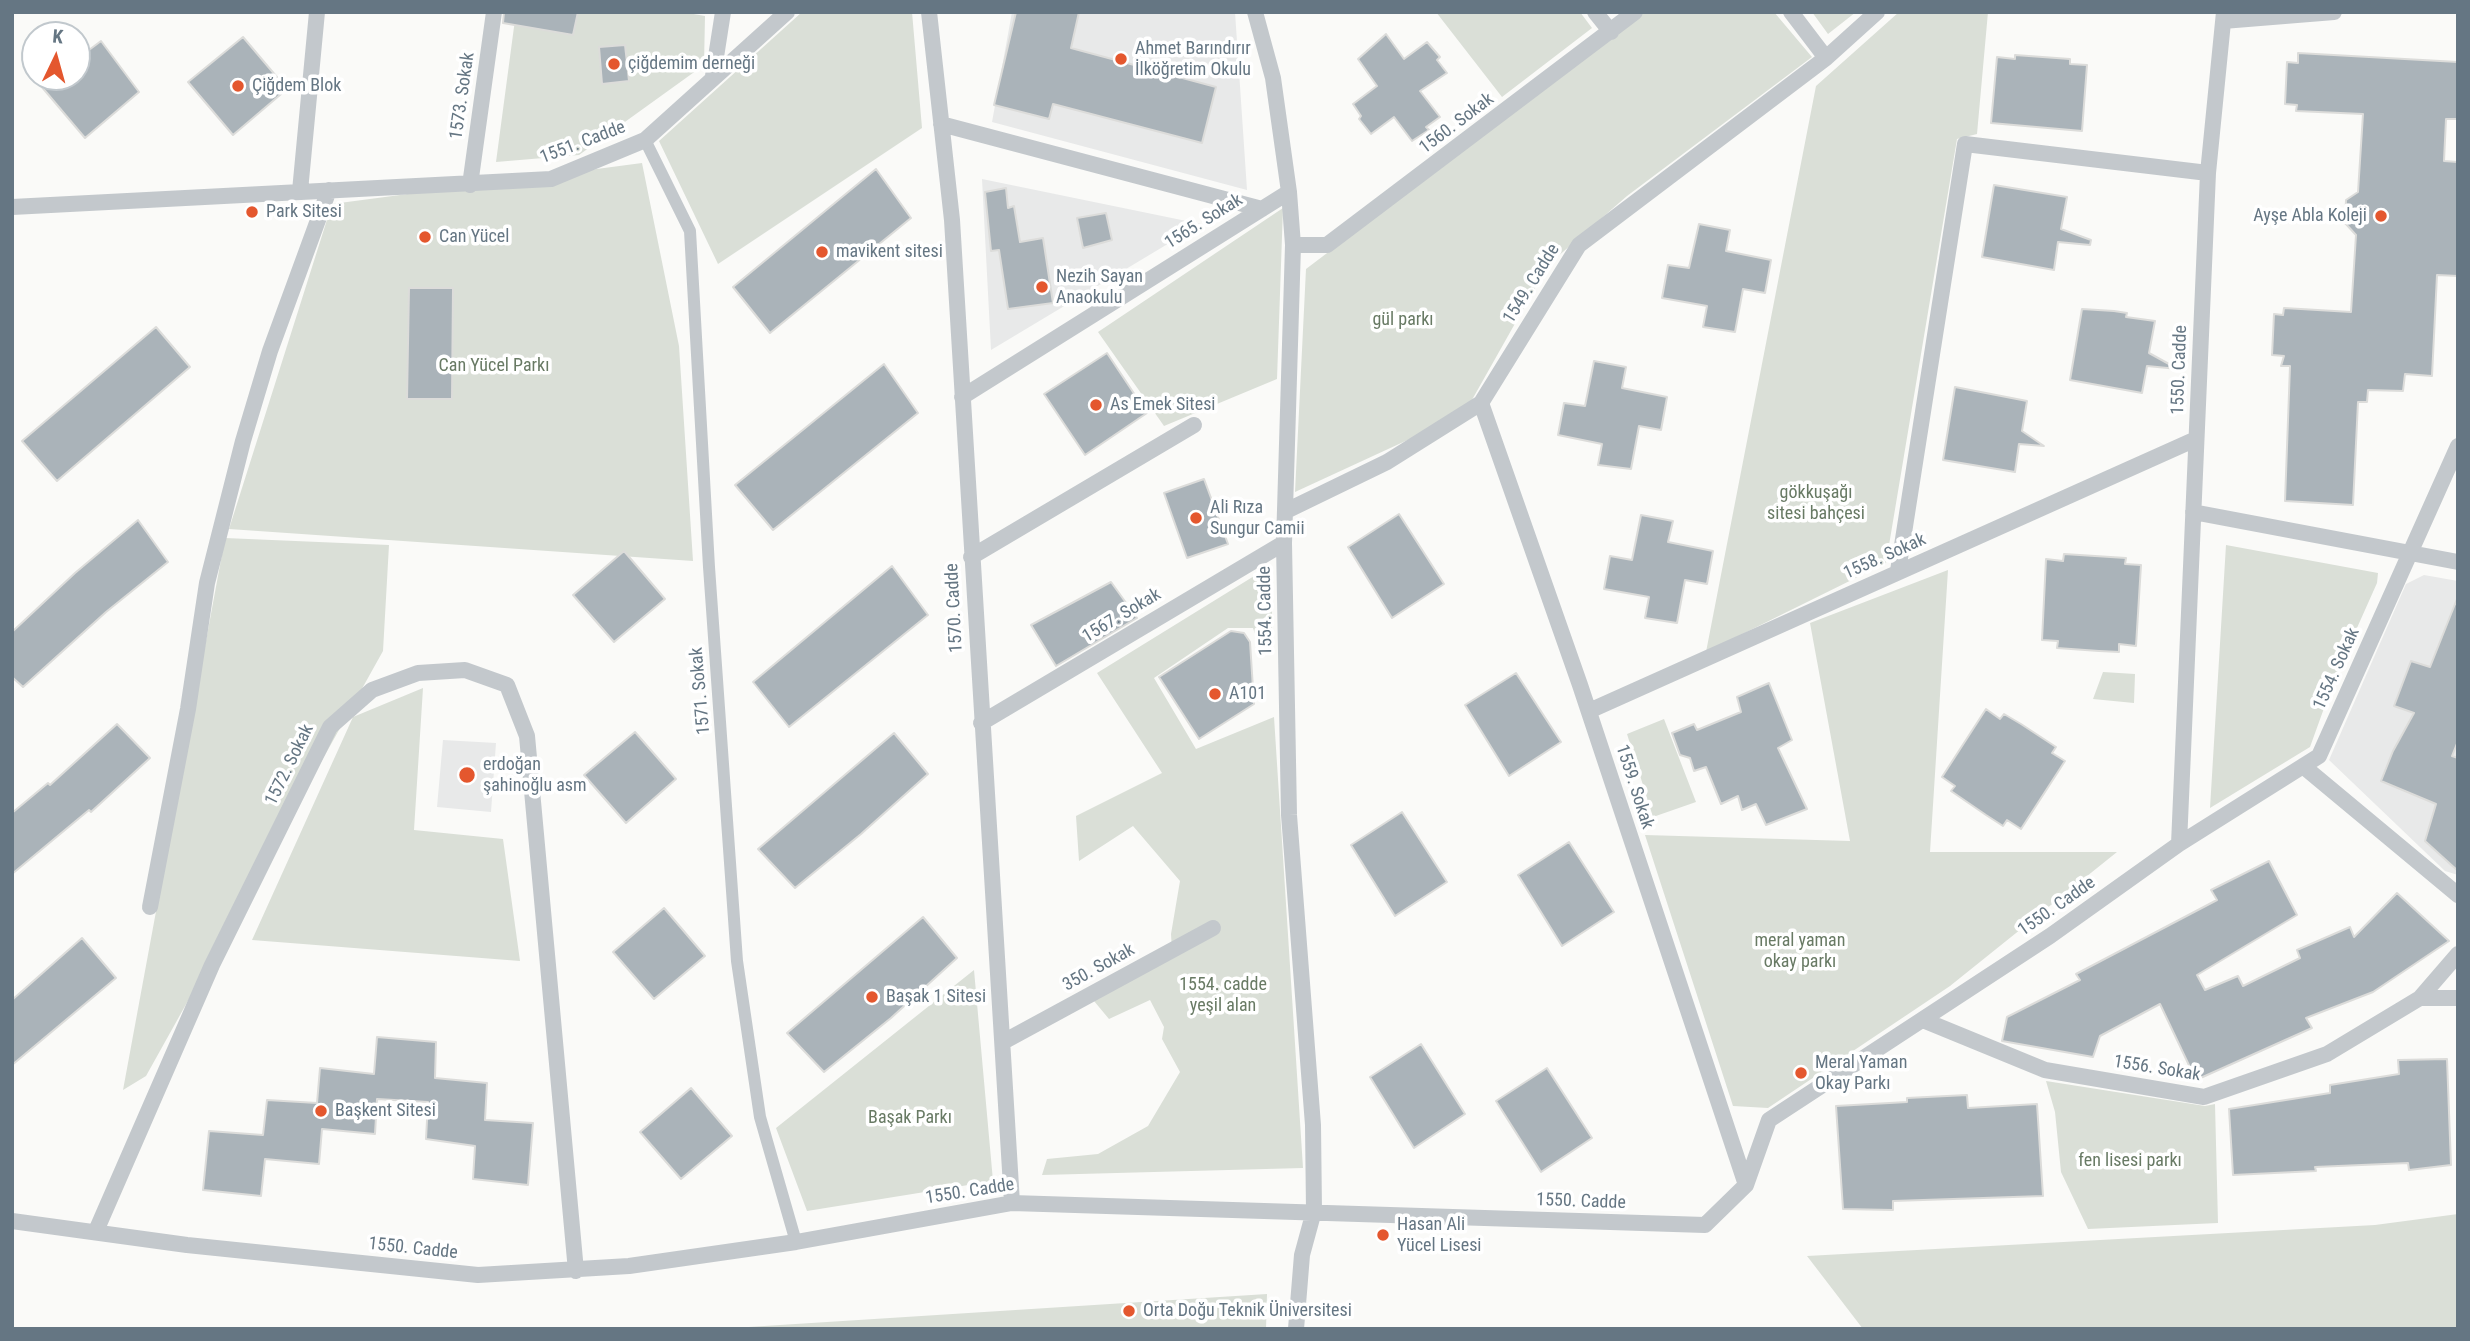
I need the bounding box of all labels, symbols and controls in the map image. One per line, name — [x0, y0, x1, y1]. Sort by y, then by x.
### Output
north arrow — [21, 21, 91, 91]
text: K — [51, 25, 64, 48]
place label: Ahmet Barındırır İlköğretim Okulu — [1135, 38, 1251, 80]
street label: 1573. Sokak — [446, 51, 480, 141]
marker: Ahmet Barındırır İlköğretim Okulu — [1113, 51, 1129, 67]
place label: çiğdemim derneği — [628, 53, 755, 75]
marker: çiğdemim derneği — [606, 56, 622, 72]
place label: Çiğdem Blok — [252, 75, 341, 97]
marker: Çiğdem Blok — [230, 78, 246, 94]
street label: 1560. Sokak — [1416, 89, 1498, 159]
street label: 1551. Cadde — [537, 117, 629, 169]
street label: 1565. Sokak — [1161, 190, 1247, 254]
place label: Park Sitesi — [266, 201, 342, 223]
marker: Park Sitesi — [244, 204, 260, 220]
place label: Ayşe Abla Koleji — [2253, 205, 2367, 227]
marker: Ayşe Abla Koleji — [2373, 208, 2389, 224]
place label: Can Yücel — [439, 226, 509, 248]
marker: Can Yücel — [417, 229, 433, 245]
street label: 1549. Cadde — [1499, 240, 1565, 328]
place label: mavikent sitesi — [836, 241, 943, 263]
marker: mavikent sitesi — [814, 244, 830, 260]
place label: Nezih Sayan Anaokulu — [1056, 266, 1143, 308]
marker: Nezih Sayan Anaokulu — [1034, 279, 1050, 295]
park label: gül parkı — [1372, 309, 1434, 331]
street label: 1550. Cadde — [2168, 325, 2192, 415]
park label: Can Yücel Parkı — [439, 355, 549, 377]
place label: As Emek Sitesi — [1110, 394, 1215, 416]
marker: As Emek Sitesi — [1088, 397, 1104, 413]
park label: gökkuşağı sitesi bahçesi — [1767, 482, 1865, 524]
place label: Ali Rıza Sungur Camii — [1210, 497, 1305, 540]
marker: Ali Rıza Sungur Camii — [1188, 510, 1204, 526]
street label: 1558. Sokak — [1841, 529, 1929, 585]
street label: 1570. Cadde — [942, 563, 968, 653]
street label: 1554. Cadde — [1254, 566, 1278, 656]
street label: 1567. Sokak — [1079, 584, 1165, 648]
street label: 1554. Sokak — [2309, 625, 2365, 713]
street label: 1571. Sokak — [686, 646, 716, 736]
place label: A101 — [1229, 683, 1266, 705]
marker: A101 — [1207, 686, 1223, 702]
street label: 1572. Sokak — [261, 721, 319, 809]
street label: 1559. Sokak — [1610, 742, 1658, 832]
place label: erdoğan şahinoğlu asm — [483, 754, 587, 796]
marker: erdoğan şahinoğlu asm — [457, 765, 477, 785]
street label: 1550. Cadde — [2014, 872, 2100, 942]
park label: meral yaman okay parkı — [1755, 930, 1845, 972]
street label: 350. Sokak — [1059, 939, 1139, 997]
park label: 1554. cadde yeşil alan — [1179, 974, 1267, 1016]
place label: Başak 1 Sitesi — [886, 986, 986, 1008]
marker: Başak 1 Sitesi — [864, 989, 880, 1005]
street label: 1556. Sokak — [2112, 1051, 2202, 1087]
place label: Meral Yaman Okay Parkı — [1815, 1052, 1907, 1094]
marker: Meral Yaman Okay Parkı — [1793, 1065, 1809, 1081]
place label: Başkent Sitesi — [335, 1100, 436, 1122]
marker: Başkent Sitesi — [313, 1103, 329, 1119]
park label: Başak Parkı — [868, 1107, 952, 1129]
park label: fen lisesi parkı — [2078, 1150, 2182, 1172]
street label: 1550. Cadde — [924, 1174, 1016, 1210]
street label: 1550. Cadde — [1536, 1190, 1626, 1214]
place label: Hasan Ali Yücel Lisesi — [1397, 1214, 1481, 1256]
marker: Hasan Ali Yücel Lisesi — [1375, 1227, 1391, 1243]
street label: 1550. Cadde — [367, 1234, 459, 1264]
place label: Orta Doğu Teknik Üniversitesi — [1143, 1300, 1352, 1322]
marker: Orta Doğu Teknik Üniversitesi — [1121, 1303, 1137, 1319]

